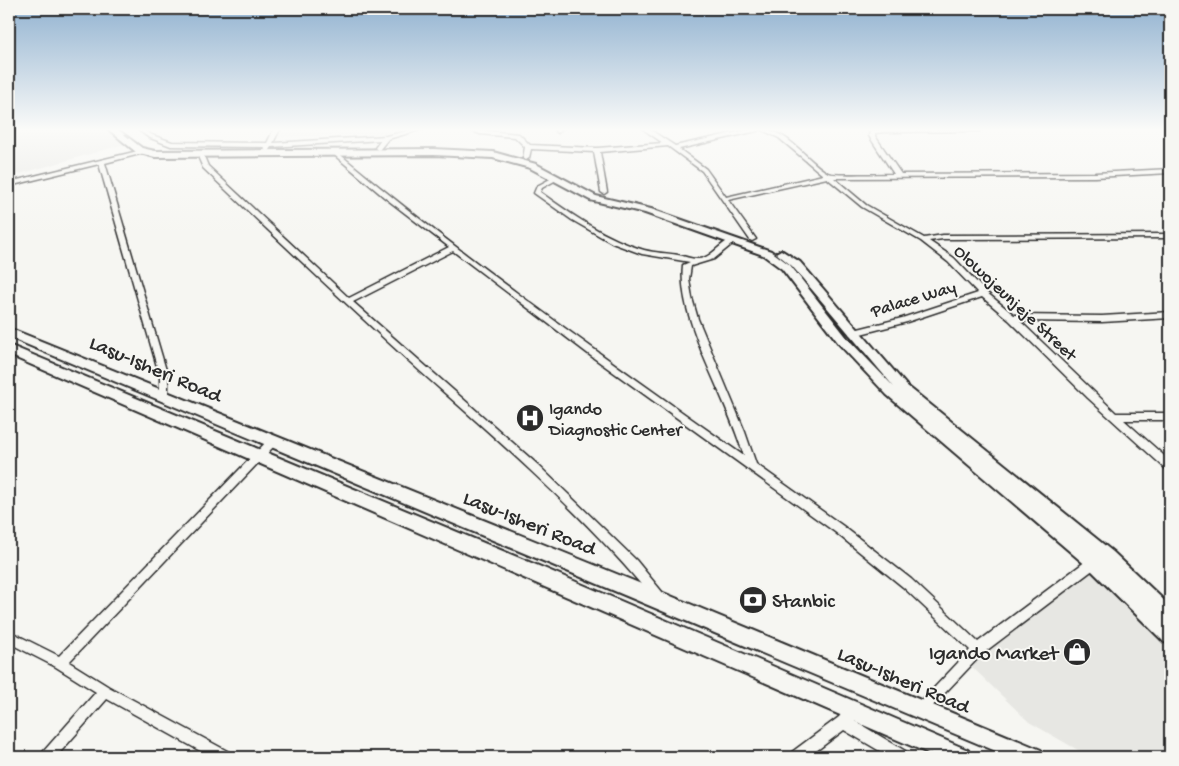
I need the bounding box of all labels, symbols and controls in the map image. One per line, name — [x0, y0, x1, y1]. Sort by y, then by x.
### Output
street label: Olowojeunjeje Street — [949, 241, 1081, 367]
street label: Palace Way — [868, 277, 959, 324]
street label: Lasu-Isheri Road — [85, 332, 226, 411]
place label: Igando Diagnostic Center — [548, 400, 683, 442]
hospital icon: Igando Diagnostic Center — [515, 403, 545, 433]
street label: Lasu-Isheri Road — [459, 487, 600, 564]
bank icon: Stanbic — [738, 585, 768, 615]
place label: Stanbic — [772, 591, 836, 616]
shop icon: Igando Market — [1062, 637, 1092, 667]
street label: Lasu-Isheri Road — [833, 643, 974, 722]
place label: Igando Market — [929, 643, 1060, 668]

